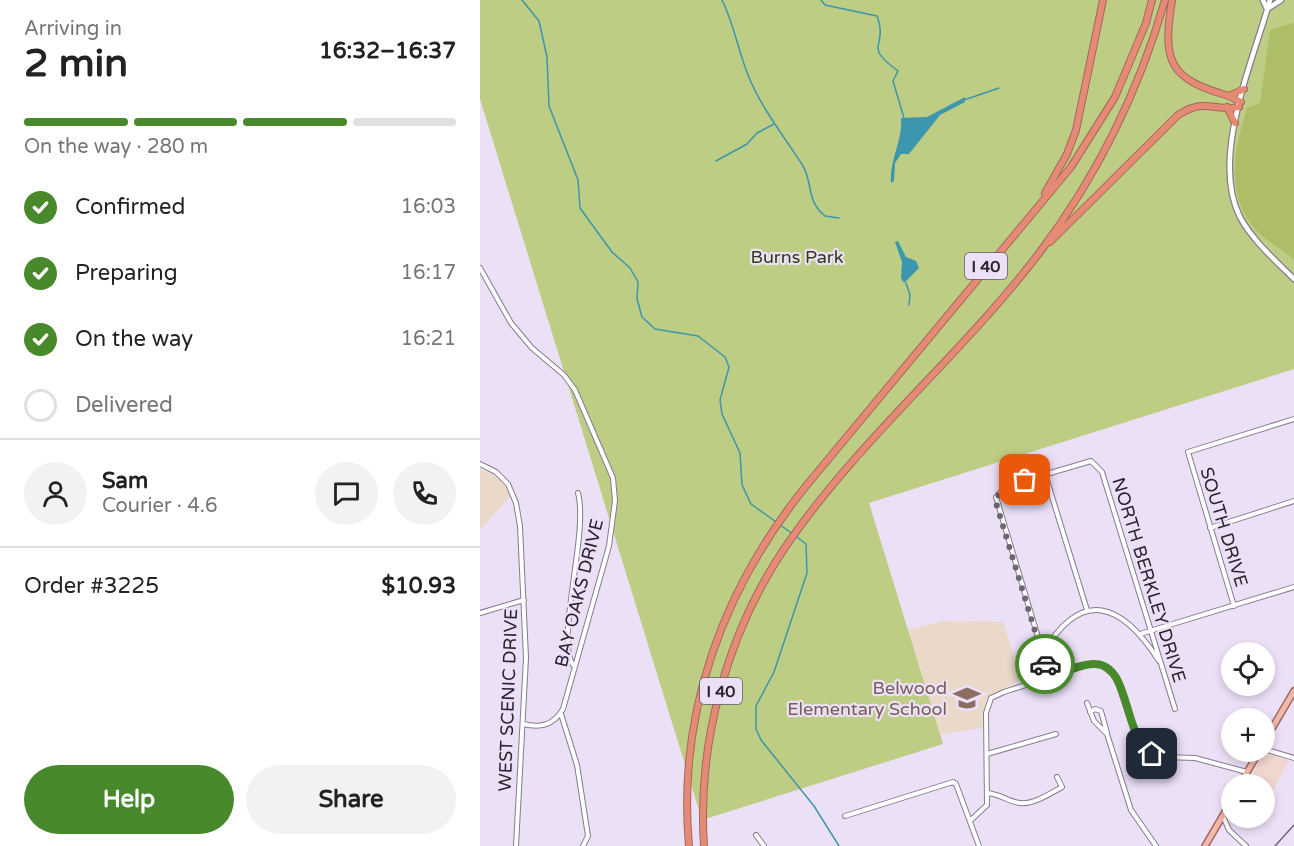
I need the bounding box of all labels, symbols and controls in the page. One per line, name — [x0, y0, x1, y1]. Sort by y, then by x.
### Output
text: Arriving in — [24, 17, 122, 41]
text: 16:32–16:37 — [319, 38, 456, 64]
text: 2 min — [24, 40, 128, 87]
text: On the way · 280 m — [24, 135, 208, 159]
icon: check — [24, 191, 57, 224]
text: Confirmed — [75, 194, 185, 220]
text: 16:03 — [401, 195, 456, 219]
park label: Burns Park — [751, 246, 844, 268]
road number: I 40 — [965, 253, 1007, 279]
icon: check — [24, 257, 57, 290]
text: Preparing — [75, 260, 178, 286]
text: 16:17 — [401, 261, 456, 285]
icon: check — [24, 323, 57, 356]
text: On the way — [75, 326, 193, 352]
text: 16:21 — [401, 327, 456, 351]
text: Delivered — [75, 392, 173, 418]
pin — [999, 454, 1050, 505]
button: person — [24, 462, 87, 525]
button: chat — [315, 462, 378, 525]
button: phone — [393, 462, 456, 525]
icon: bag — [1008, 463, 1041, 496]
street label: SOUTH DRIVE — [1195, 464, 1253, 590]
text: Sam — [102, 468, 148, 494]
street label: NORTH BERKLEY DRIVE — [1107, 475, 1191, 685]
text: Courier · 4.6 — [102, 494, 217, 518]
street label: BAY OAKS DRIVE — [550, 517, 608, 669]
text: Order #3225 — [24, 573, 159, 599]
text: $10.93 — [381, 573, 456, 599]
street label: WEST SCENIC DRIVE — [494, 608, 522, 792]
courier — [1015, 634, 1075, 694]
map controls — [1221, 642, 1275, 828]
button: locate — [1221, 642, 1275, 696]
icon: car — [1029, 648, 1062, 681]
place label: Belwood Elementary School — [787, 677, 947, 720]
road number: I 40 — [700, 678, 742, 704]
school or university icon: Belwood Elementary School — [952, 683, 982, 713]
button: + — [1221, 708, 1275, 762]
pin — [1126, 728, 1177, 779]
icon: home — [1135, 737, 1168, 770]
button: Help — [24, 765, 234, 834]
button: Share — [246, 765, 456, 834]
button: − — [1221, 774, 1275, 828]

